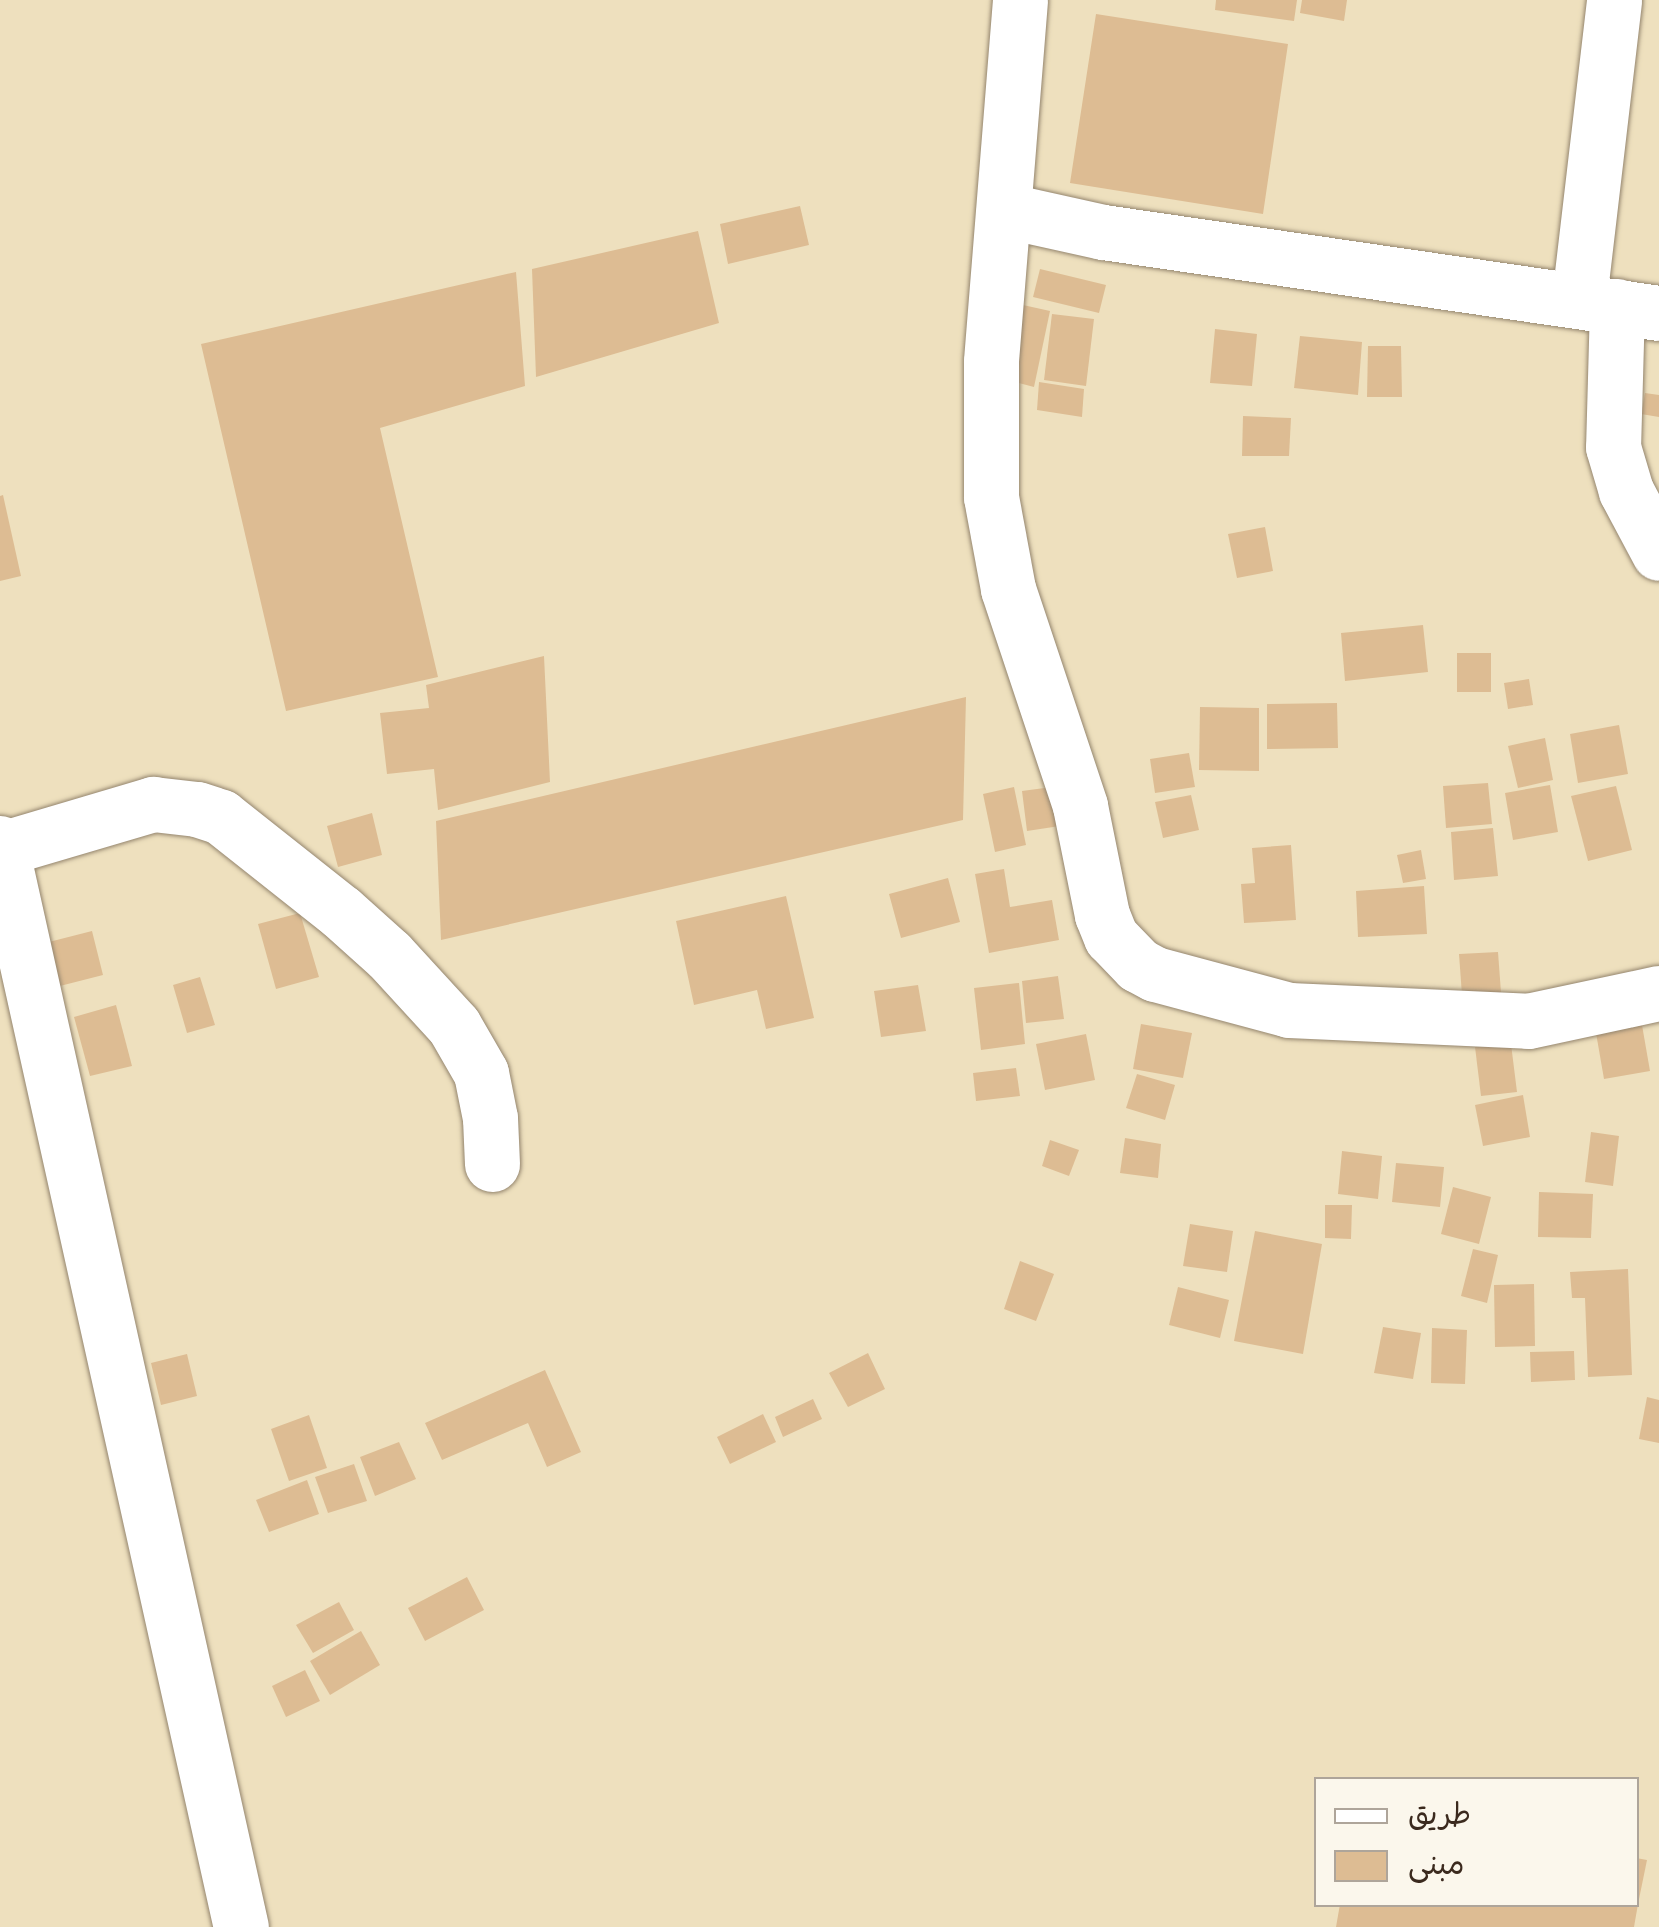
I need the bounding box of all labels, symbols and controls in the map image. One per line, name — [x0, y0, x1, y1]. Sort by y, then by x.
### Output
legend — [1314, 1777, 1639, 1907]
text: طريق — [1408, 1793, 1471, 1833]
text: مبنى — [1408, 1843, 1464, 1883]

